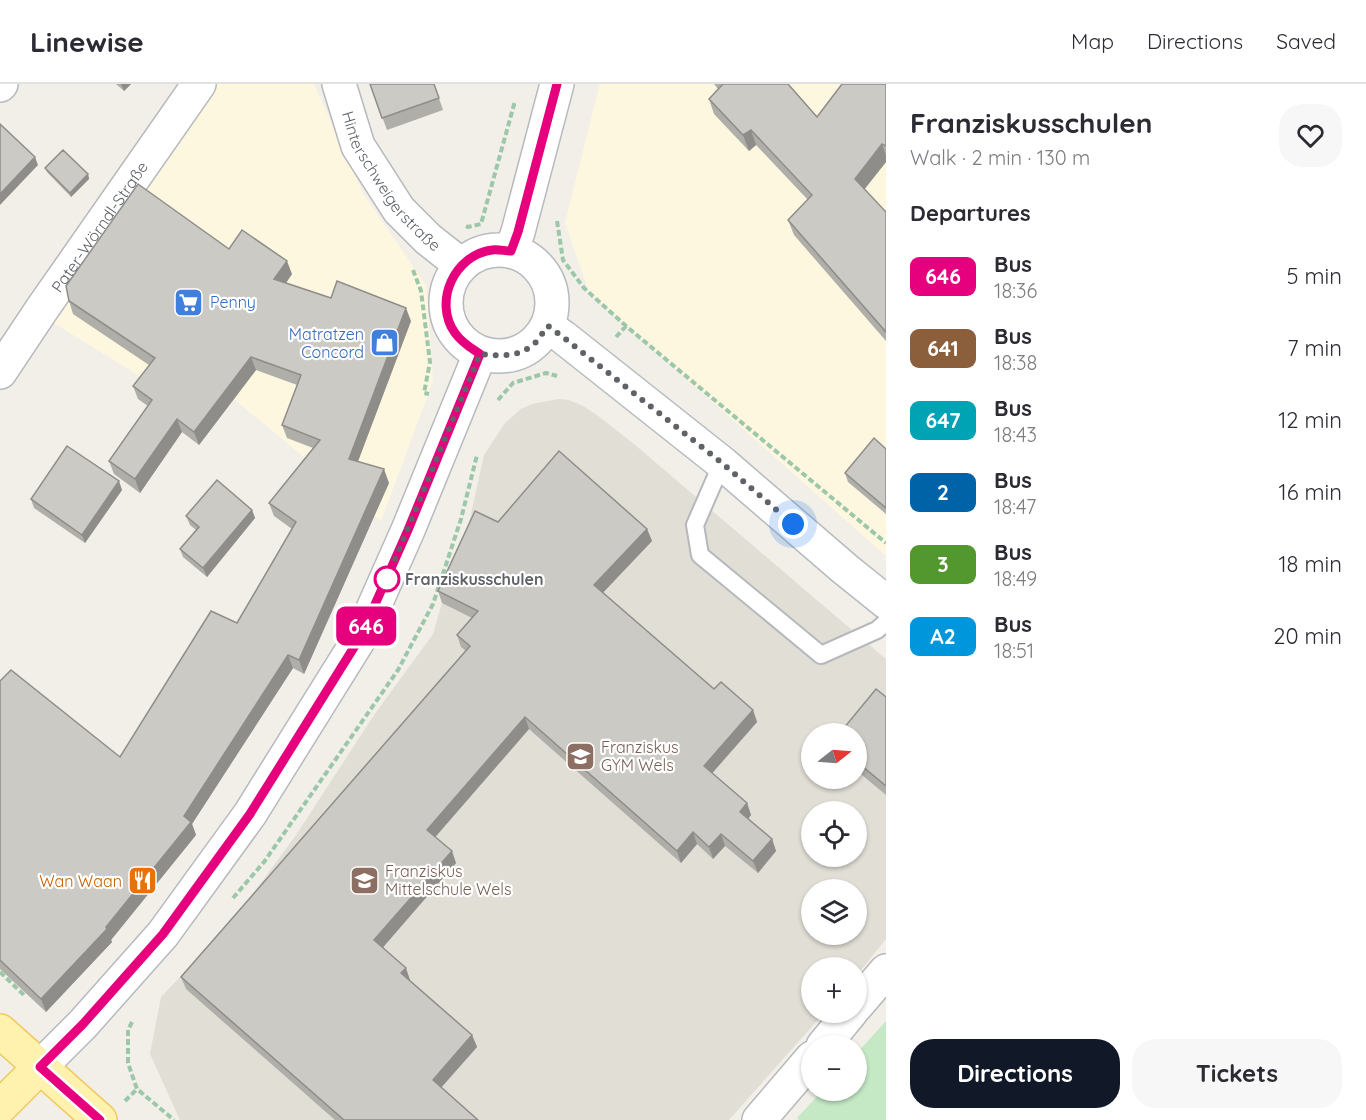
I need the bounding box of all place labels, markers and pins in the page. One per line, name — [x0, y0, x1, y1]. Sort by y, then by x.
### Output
supermarket icon: Penny — [173, 286, 205, 318]
place label: Penny — [210, 292, 256, 312]
place label: Matratzen Concord — [289, 324, 364, 362]
shop icon: Matratzen Concord — [369, 327, 401, 359]
marker: Franziskusschulen — [374, 566, 400, 592]
place label: Franziskusschulen — [405, 569, 543, 589]
place label: Franziskus GYM Wels — [601, 737, 679, 775]
school or university icon: Franziskus GYM Wels — [564, 740, 596, 772]
place label: Franziskus Mittelschule Wels — [385, 861, 512, 899]
school or university icon: Franziskus Mittelschule Wels — [348, 864, 380, 896]
restaurant icon: Wan Waan — [127, 865, 159, 897]
place label: Wan Waan — [39, 871, 122, 891]

